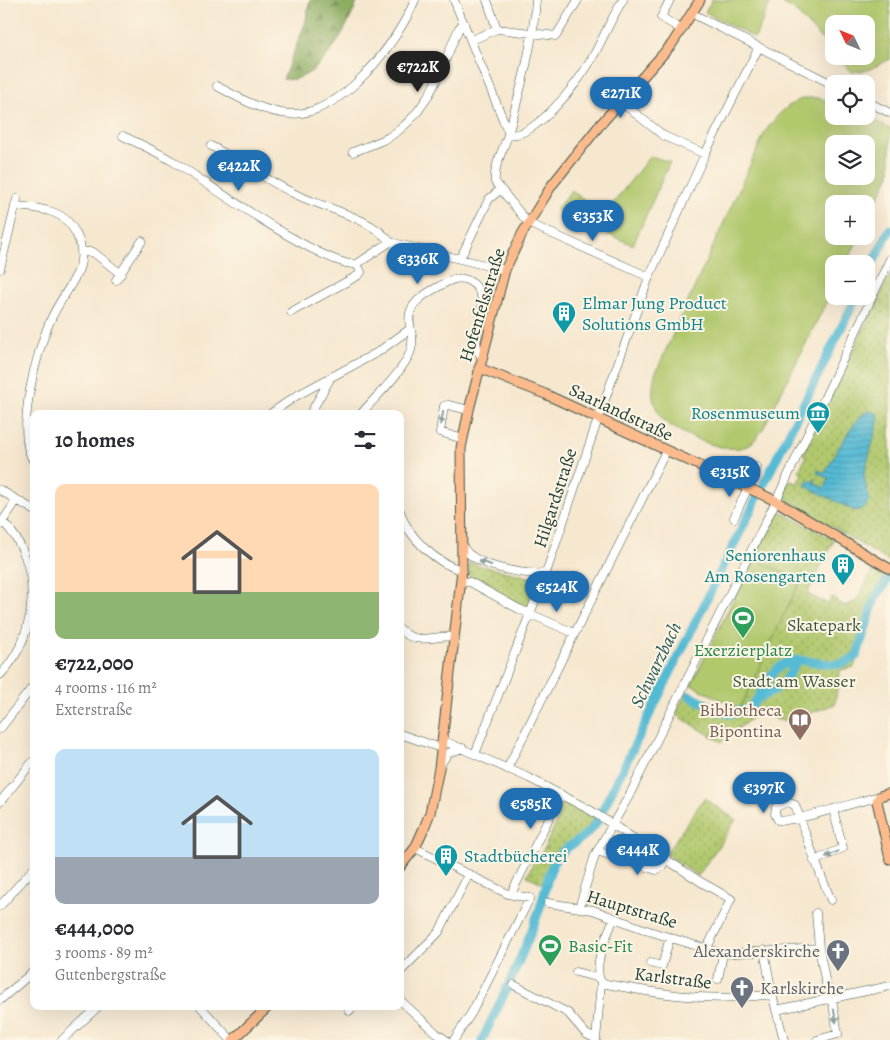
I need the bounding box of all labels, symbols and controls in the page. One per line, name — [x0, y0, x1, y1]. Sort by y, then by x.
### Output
north arrow — [825, 15, 875, 65]
map controls — [825, 15, 875, 305]
pin: €722K — [383, 51, 453, 93]
text: €722K — [397, 56, 439, 78]
button: locate — [825, 75, 875, 125]
pin: €271K — [586, 76, 656, 119]
text: €271K — [601, 82, 641, 104]
button: layers — [825, 135, 875, 185]
pin: €422K — [204, 150, 274, 192]
text: €422K — [218, 155, 260, 177]
button: + — [825, 195, 875, 245]
pin: €353K — [558, 200, 628, 242]
text: €353K — [573, 205, 613, 227]
pin: €336K — [383, 242, 453, 285]
street label: Hofenfelsstraße — [453, 245, 511, 365]
text: €336K — [398, 248, 438, 270]
button: − — [825, 255, 875, 305]
place label: Elmar Jung Product Solutions GmbH — [582, 291, 727, 336]
building icon: Elmar Jung Product Solutions GmbH — [551, 300, 577, 334]
street label: Saarlandstraße — [565, 377, 677, 447]
museum icon: Rosenmuseum — [805, 400, 831, 434]
place label: Rosenmuseum — [691, 401, 800, 425]
one-way arrow — [438, 410, 446, 426]
text: 10 homes — [55, 426, 135, 454]
icon: filters — [351, 426, 379, 454]
street label: Hilgardstraße — [528, 445, 582, 551]
pin: €315K — [695, 456, 765, 498]
text: €315K — [710, 461, 750, 483]
icon: home — [172, 517, 262, 607]
place label: Seniorenhaus Am Rosengarten — [704, 543, 826, 588]
building icon: Seniorenhaus Am Rosengarten — [830, 552, 856, 586]
one-way arrow — [477, 558, 492, 566]
pin: €524K — [522, 570, 592, 613]
text: €524K — [536, 576, 578, 598]
sports icon: Exerzierplatz — [730, 605, 756, 639]
park label: Skatepark — [787, 613, 861, 637]
water label: Schwarzbach — [624, 618, 688, 712]
place label: Exerzierplatz — [694, 638, 792, 662]
text: €722,000 — [55, 649, 134, 677]
park label: Stadt am Wasser — [732, 669, 856, 693]
text: 4 rooms · 116 m² — [55, 677, 157, 699]
place label: Bibliotheca Bipontina — [699, 698, 783, 743]
text: Exterstraße — [55, 699, 132, 721]
library icon: Bibliotheca Bipontina — [787, 707, 813, 741]
pin: €397K — [729, 772, 799, 814]
text: €397K — [744, 777, 784, 799]
icon: home — [172, 782, 262, 872]
pin: €585K — [496, 788, 566, 830]
text: €585K — [510, 793, 552, 815]
pin: €444K — [603, 834, 673, 876]
text: €444K — [617, 839, 659, 861]
building icon: Stadtbücherei — [433, 843, 459, 877]
place label: Stadtbücherei — [464, 844, 568, 868]
one-way arrow — [824, 850, 839, 858]
street label: Hauptstraße — [584, 884, 680, 934]
text: €444,000 — [55, 914, 134, 942]
sports icon: Basic-Fit — [537, 933, 563, 967]
place label: Basic-Fit — [568, 934, 633, 958]
church icon: Alexanderskirche — [825, 938, 851, 972]
place label: Alexanderskirche — [692, 939, 820, 963]
text: 3 rooms · 89 m² — [55, 942, 153, 964]
street label: Karlstraße — [633, 961, 713, 995]
text: Gutenbergstraße — [55, 964, 166, 986]
church icon: Karlskirche — [729, 975, 755, 1009]
place label: Karlskirche — [760, 976, 844, 1000]
one-way arrow — [831, 1009, 839, 1024]

